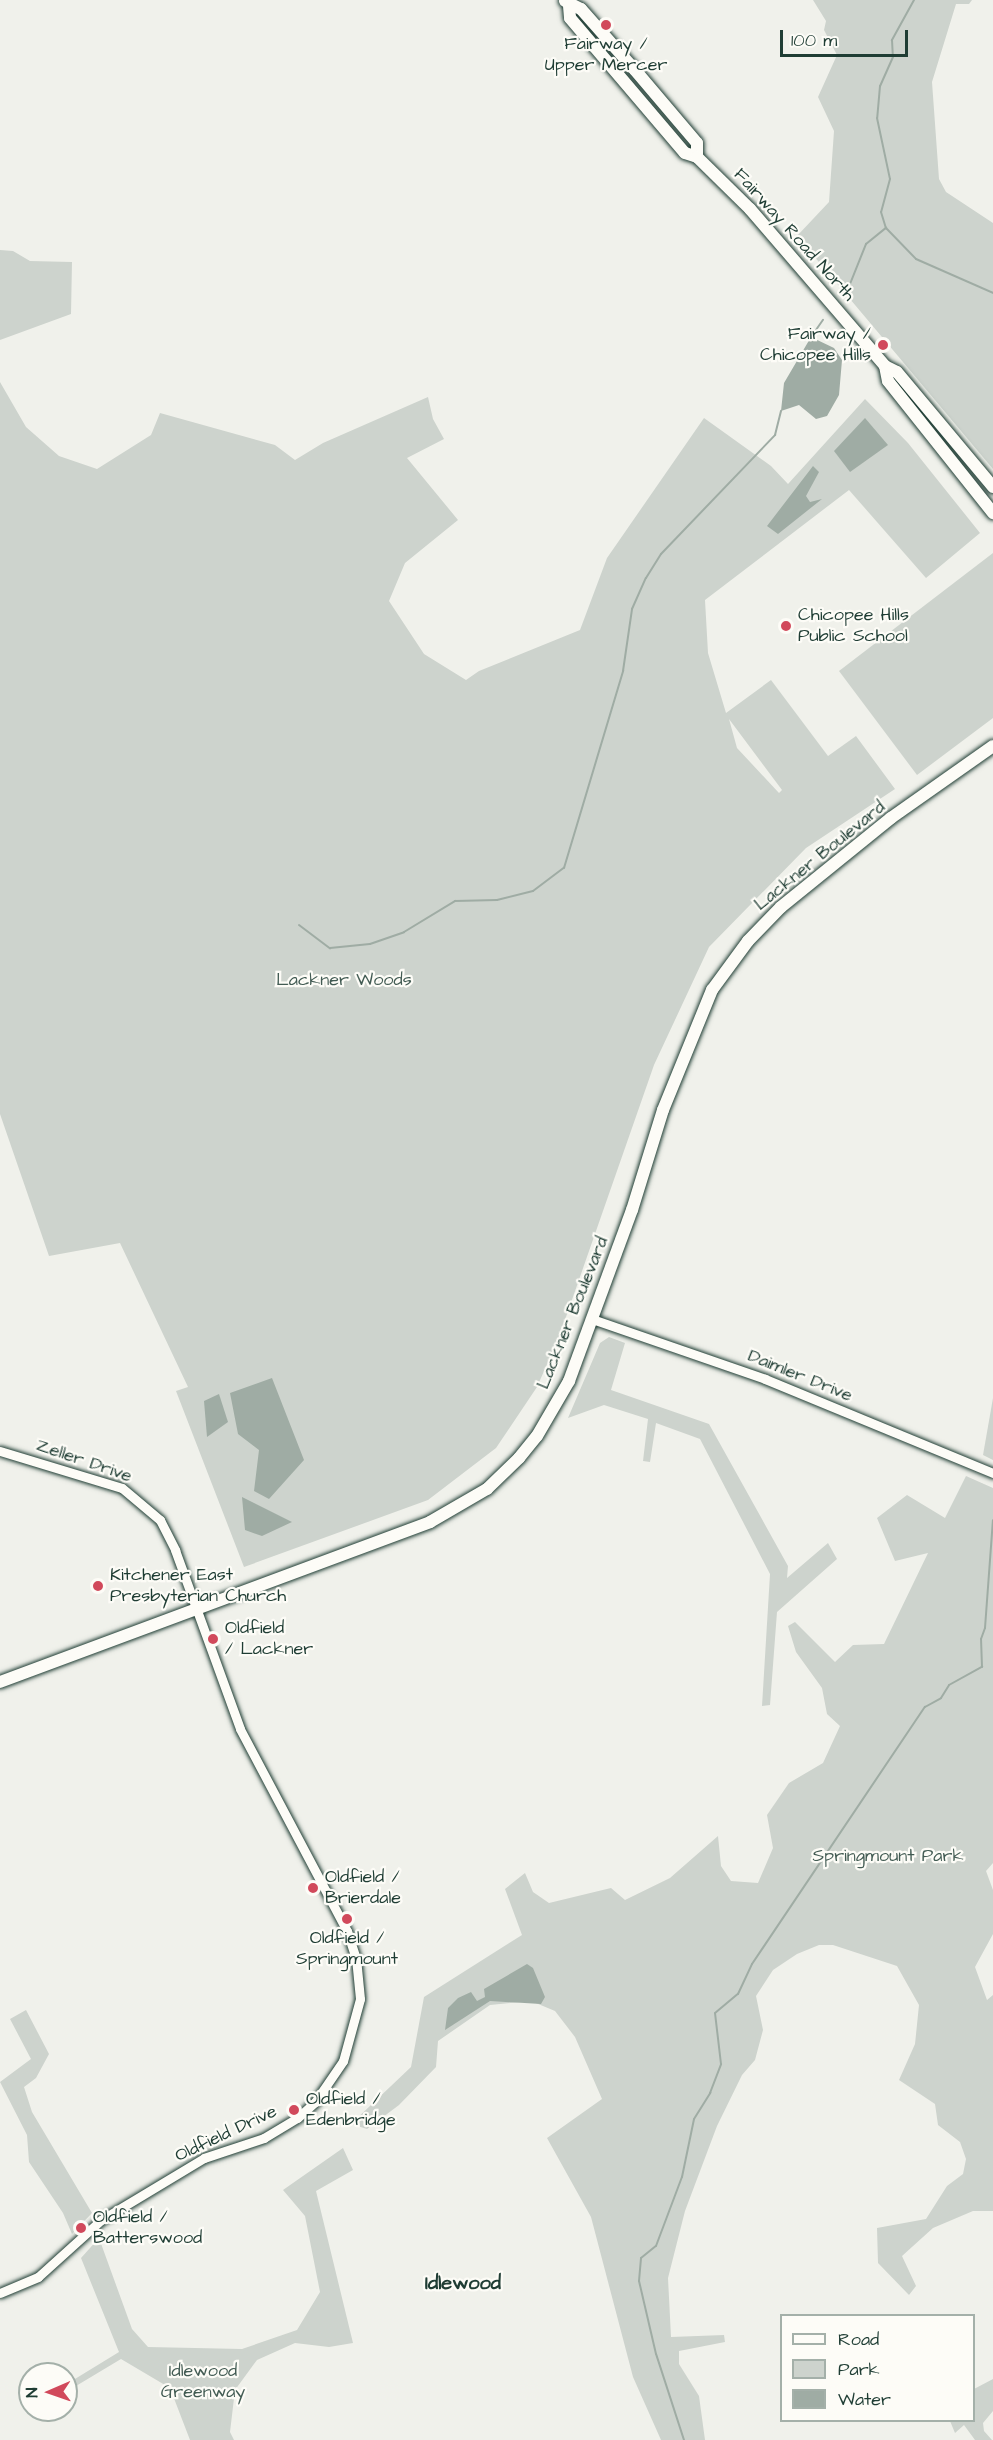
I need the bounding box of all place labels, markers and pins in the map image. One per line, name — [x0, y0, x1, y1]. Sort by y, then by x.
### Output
marker: Fairway / Upper Mercer — [599, 18, 613, 32]
place label: Fairway / Upper Mercer — [545, 34, 667, 76]
place label: Fairway / Chicopee Hills — [760, 324, 871, 366]
marker: Fairway / Chicopee Hills — [876, 338, 890, 352]
place label: Chicopee Hills Public School — [798, 605, 909, 648]
marker: Chicopee Hills Public School — [779, 619, 793, 633]
place label: Kitchener East Presbyterian Church — [110, 1565, 286, 1608]
marker: Kitchener East Presbyterian Church — [91, 1579, 105, 1593]
place label: Oldfield / Lackner — [225, 1618, 313, 1660]
marker: Oldfield / Lackner — [206, 1632, 220, 1646]
place label: Oldfield / Brierdale — [325, 1867, 401, 1910]
marker: Oldfield / Brierdale — [306, 1881, 320, 1895]
marker: Oldfield / Springmount — [340, 1912, 354, 1926]
place label: Oldfield / Springmount — [296, 1928, 398, 1970]
place label: Oldfield / Edenbridge — [306, 2089, 396, 2132]
marker: Oldfield / Edenbridge — [287, 2103, 301, 2117]
place label: Oldfield / Batterswood — [93, 2207, 202, 2250]
marker: Oldfield / Batterswood — [74, 2221, 88, 2235]

